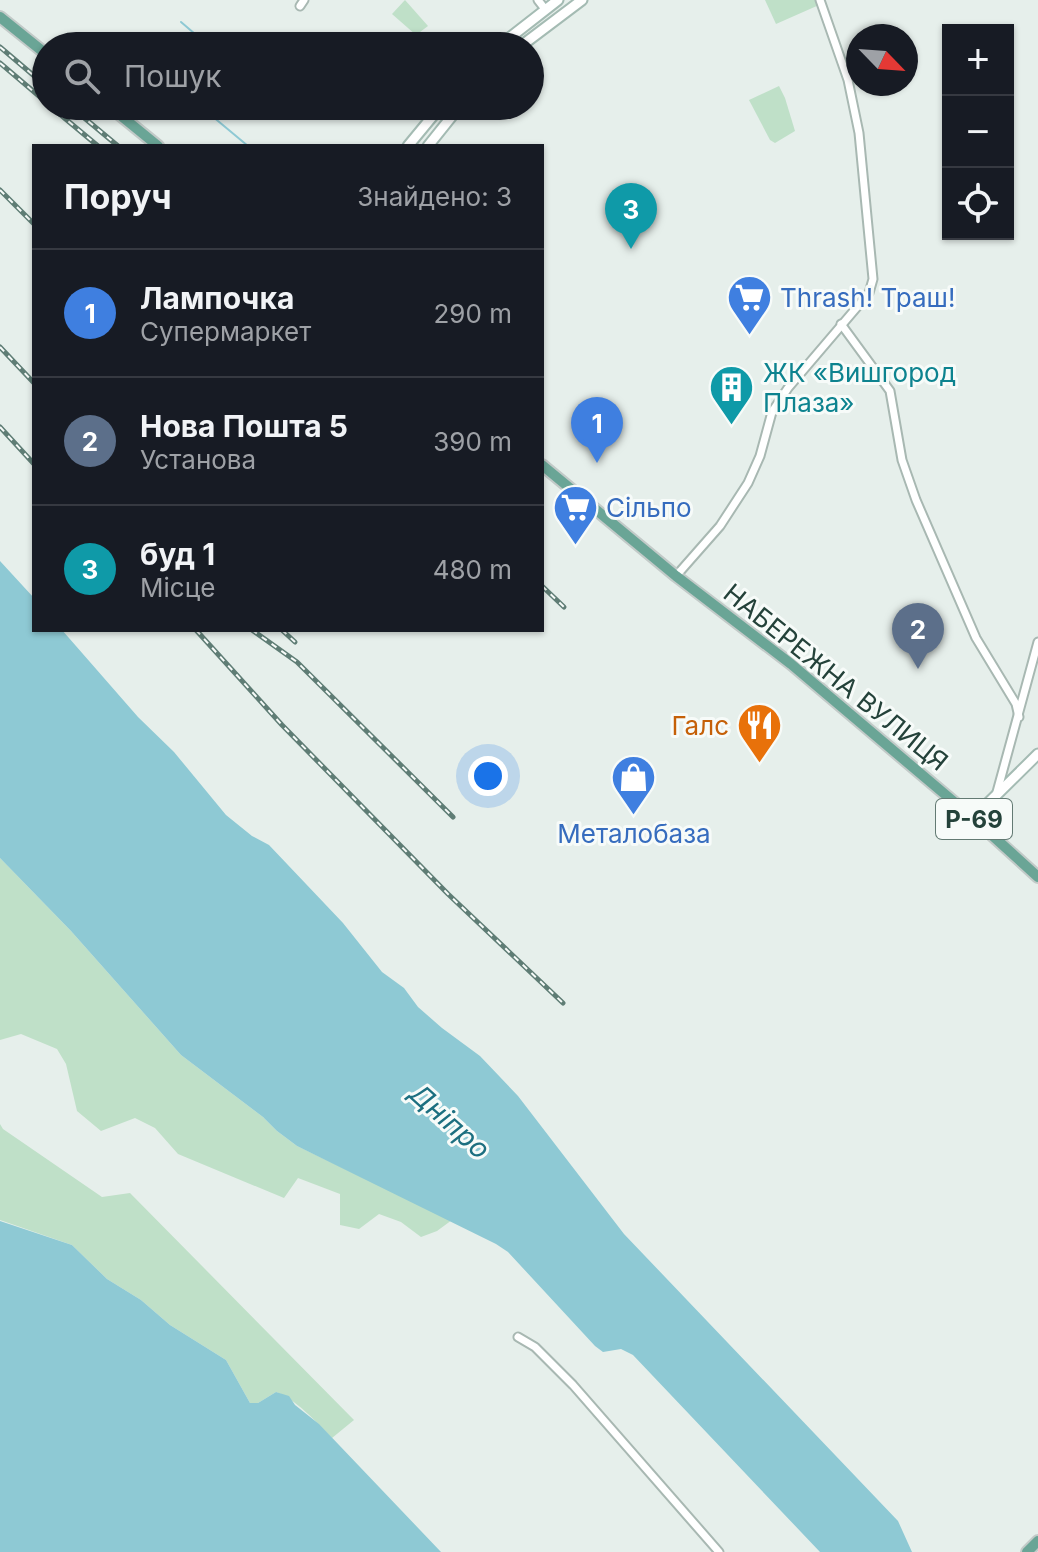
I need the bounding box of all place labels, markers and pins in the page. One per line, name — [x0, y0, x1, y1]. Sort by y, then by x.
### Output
pin: 3 — [605, 183, 657, 249]
supermarket icon: Thrash! Траш! — [725, 273, 773, 336]
place label: Thrash! Траш! — [780, 282, 955, 313]
place label: ЖК «Вишгород Плаза» — [763, 357, 956, 418]
building icon: ЖК «Вишгород Плаза» — [708, 363, 756, 426]
pin: 1 — [571, 397, 623, 463]
supermarket icon: Сільпо — [551, 483, 599, 546]
place label: Сільпо — [606, 492, 692, 523]
pin: 2 — [892, 603, 944, 669]
restaurant icon: Галс — [736, 701, 784, 764]
place label: Галс — [671, 710, 729, 741]
shop icon: Металобаза — [610, 754, 658, 817]
place label: Металобаза — [557, 818, 711, 849]

